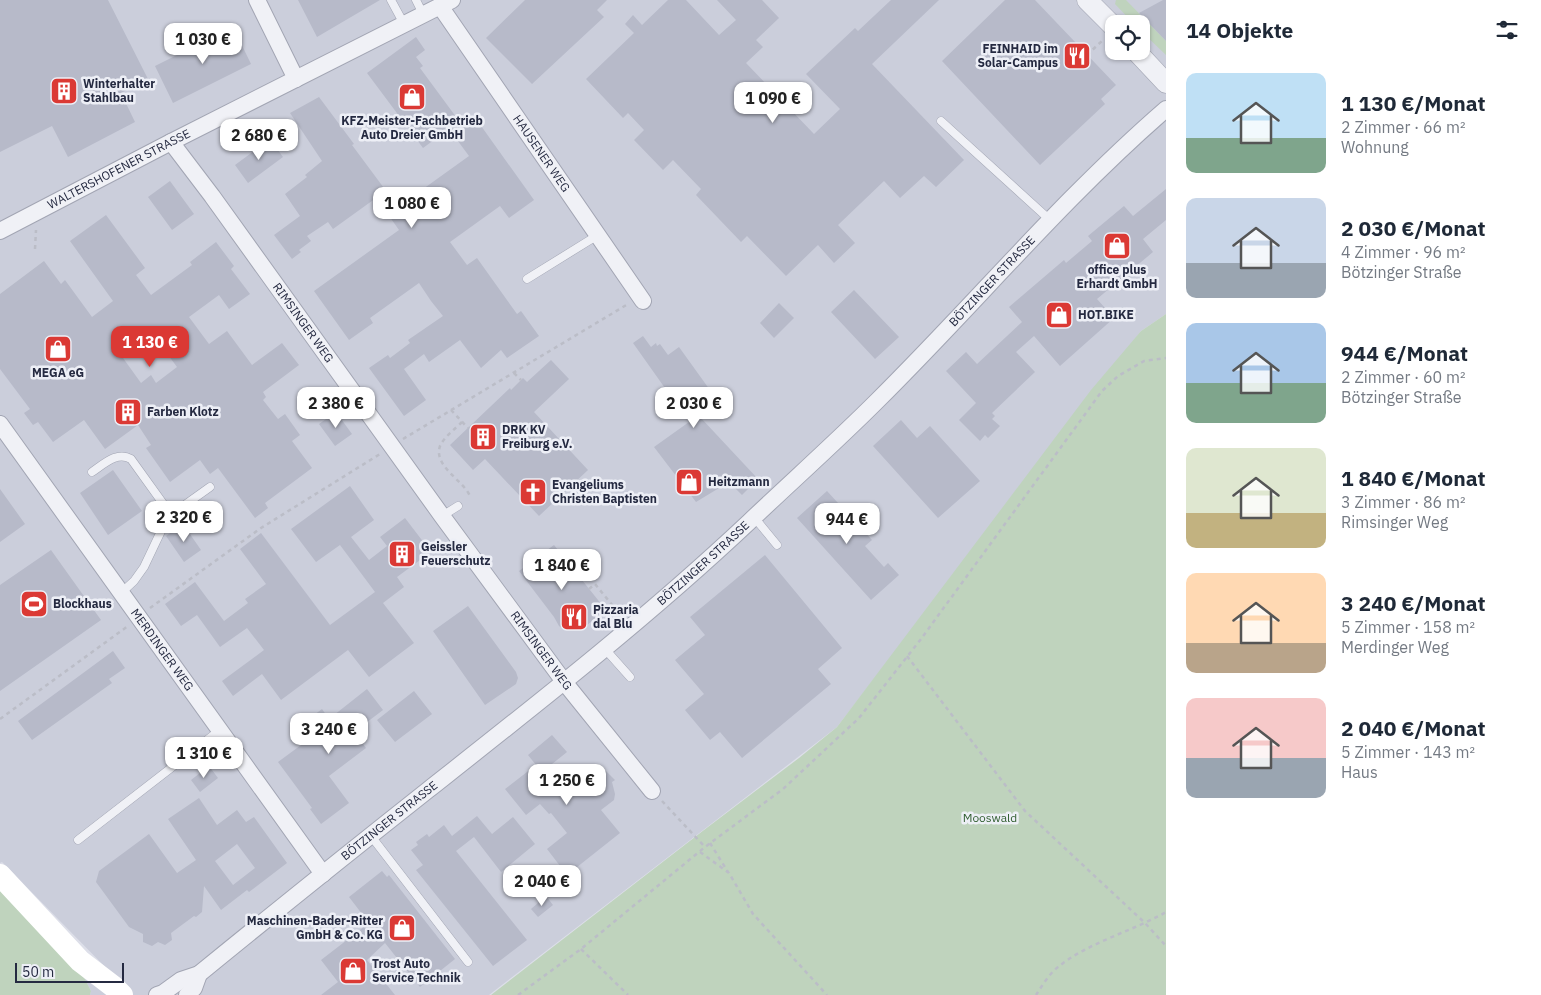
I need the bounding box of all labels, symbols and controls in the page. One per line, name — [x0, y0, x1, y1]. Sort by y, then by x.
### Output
map controls — [1105, 15, 1150, 60]
button: locate — [1105, 15, 1150, 60]
text: 14 Objekte — [1186, 16, 1293, 44]
icon: filters — [1493, 16, 1521, 44]
pin: 1 030 € — [157, 22, 249, 65]
text: 1 030 € — [175, 29, 231, 49]
place label: FEINHAID im Solar-Campus — [978, 41, 1058, 70]
restaurant icon: FEINHAID im Solar-Campus — [1062, 41, 1092, 71]
building icon: Winterhalter Stahlbau — [49, 76, 79, 106]
place label: Winterhalter Stahlbau — [83, 76, 155, 105]
shop icon: KFZ-Meister-Fachbetrieb Auto Dreier GmbH — [397, 82, 427, 112]
pin: 1 090 € — [727, 82, 819, 124]
text: 1 090 € — [745, 88, 801, 108]
text: 1 130 €/Monat — [1341, 89, 1486, 117]
icon: home — [1226, 93, 1286, 153]
street label: HAUSENER WEG — [510, 112, 574, 195]
place label: KFZ-Meister-Fachbetrieb Auto Dreier GmbH — [341, 113, 483, 142]
text: 2 Zimmer · 66 m² — [1341, 117, 1466, 137]
pin: 2 680 € — [213, 119, 305, 161]
text: 2 680 € — [231, 125, 287, 145]
street label: WALTERSHOFENER STRASSE — [45, 126, 193, 212]
text: Wohnung — [1341, 137, 1409, 157]
pin: 1 080 € — [366, 186, 458, 229]
text: 1 080 € — [384, 193, 440, 213]
text: 2 030 €/Monat — [1341, 214, 1486, 242]
icon: home — [1226, 218, 1286, 278]
shop icon: office plus Erhardt GmbH — [1102, 231, 1132, 261]
street label: BÖTZINGER STRASSE — [946, 232, 1038, 329]
text: 4 Zimmer · 96 m² — [1341, 242, 1466, 262]
place label: office plus Erhardt GmbH — [1077, 262, 1157, 291]
text: Bötzinger Straße — [1341, 262, 1462, 282]
street label: RIMSINGER WEG — [270, 280, 337, 365]
shop icon: HOT.BIKE — [1044, 300, 1074, 330]
place label: HOT.BIKE — [1078, 307, 1134, 322]
pin: 1 130 € — [104, 326, 196, 368]
text: 1 130 € — [122, 332, 178, 352]
shop icon: MEGA eG — [43, 334, 73, 364]
text: 944 €/Monat — [1341, 339, 1468, 367]
icon: home — [1226, 343, 1286, 403]
place label: MEGA eG — [32, 365, 84, 380]
text: 2 Zimmer · 60 m² — [1341, 367, 1466, 387]
pin: 2 380 € — [290, 386, 382, 429]
pin: 2 030 € — [648, 386, 740, 429]
text: Bötzinger Straße — [1341, 387, 1462, 407]
text: 2 380 € — [308, 393, 364, 413]
text: 2 030 € — [666, 393, 722, 413]
building icon: Farben Klotz — [113, 397, 143, 427]
place label: Farben Klotz — [147, 404, 219, 419]
building icon: DRK KV Freiburg e.V. — [468, 422, 498, 452]
place label: DRK KV Freiburg e.V. — [502, 422, 573, 451]
text: 1 840 €/Monat — [1341, 464, 1486, 492]
shop icon: Heitzmann — [674, 467, 704, 497]
icon: home — [1226, 468, 1286, 528]
place label: Heitzmann — [708, 474, 770, 489]
church icon: Evangeliums Christen Baptisten — [518, 477, 548, 507]
place label: Evangeliums Christen Baptisten — [552, 477, 657, 506]
text: 3 Zimmer · 86 m² — [1341, 492, 1466, 512]
pin: 2 320 € — [138, 500, 230, 543]
pin: 944 € — [812, 502, 882, 545]
text: 2 320 € — [156, 507, 212, 527]
text: 944 € — [826, 509, 868, 529]
text: Rimsinger Weg — [1341, 512, 1448, 532]
street label: BÖTZINGER STRASSE — [654, 518, 752, 608]
building icon: Geissler Feuerschutz — [387, 539, 417, 569]
place label: Geissler Feuerschutz — [421, 539, 491, 568]
pin: 1 840 € — [516, 548, 608, 591]
text: 1 840 € — [534, 555, 590, 575]
sports icon: Blockhaus — [19, 589, 49, 619]
text: 3 240 €/Monat — [1341, 589, 1486, 617]
icon: home — [1226, 593, 1286, 653]
place label: Blockhaus — [53, 596, 112, 611]
restaurant icon: Pizzaria dal Blu — [559, 602, 589, 632]
place label: Pizzaria dal Blu — [593, 602, 639, 631]
street label: MERDINGER WEG — [128, 605, 197, 694]
street label: RIMSINGER WEG — [507, 608, 576, 693]
text: 5 Zimmer · 158 m² — [1341, 617, 1475, 637]
text: Merdinger Weg — [1341, 637, 1449, 657]
pin: 3 240 € — [283, 712, 375, 755]
text: 2 040 €/Monat — [1341, 714, 1486, 742]
icon: home — [1226, 718, 1286, 778]
text: 3 240 € — [301, 719, 357, 739]
pin: 1 310 € — [158, 736, 250, 779]
text: 5 Zimmer · 143 m² — [1341, 742, 1475, 762]
text: 1 310 € — [176, 743, 232, 763]
text: Haus — [1341, 762, 1378, 782]
pin: 1 250 € — [521, 764, 613, 806]
text: 1 250 € — [539, 770, 595, 790]
street label: BÖTZINGER STRASSE — [338, 777, 440, 863]
park label: Mooswald — [963, 810, 1017, 825]
pin: 2 040 € — [496, 864, 588, 907]
text: 2 040 € — [514, 871, 570, 891]
place label: Maschinen-Bader-Ritter GmbH & Co. KG — [247, 913, 383, 942]
shop icon: Maschinen-Bader-Ritter GmbH & Co. KG — [387, 913, 417, 943]
shop icon: Trost Auto Service Technik — [338, 956, 368, 986]
place label: Trost Auto Service Technik — [372, 956, 461, 985]
scale bar — [15, 960, 124, 983]
text: 50 m — [22, 963, 54, 981]

